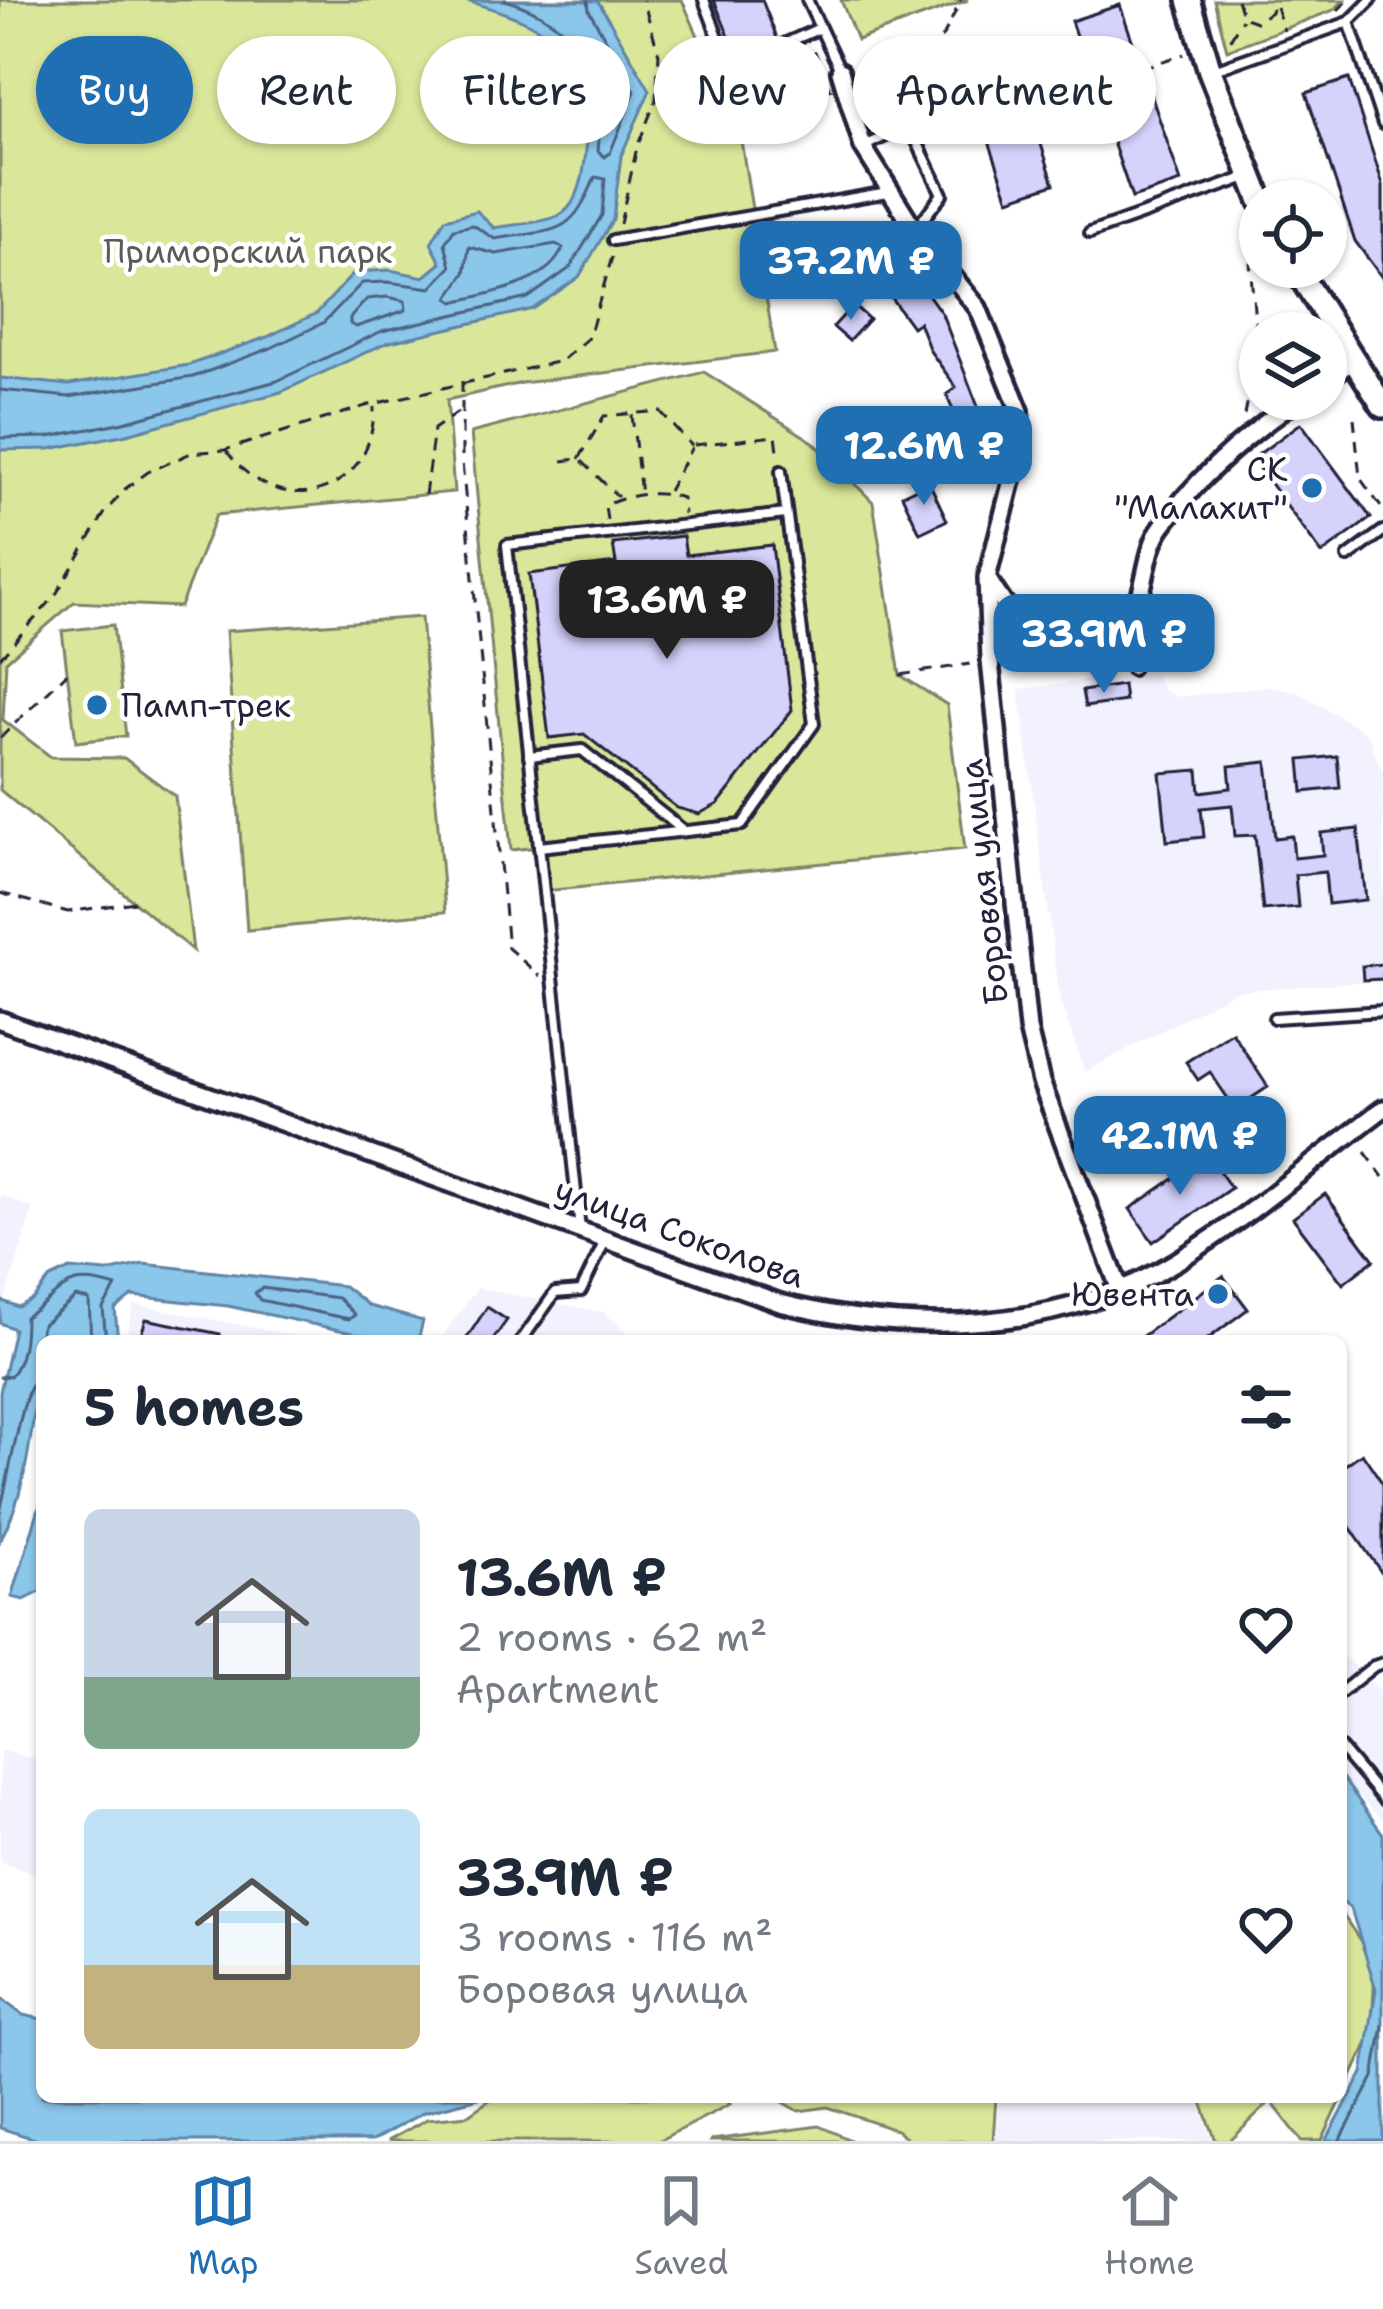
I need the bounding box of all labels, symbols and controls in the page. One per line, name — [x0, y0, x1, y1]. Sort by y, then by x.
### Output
chip: Buy — [36, 36, 193, 144]
chip: Rent — [217, 36, 396, 144]
chip: Filters — [420, 36, 630, 144]
chip: New — [654, 36, 829, 144]
chip: Apartment — [853, 36, 1156, 144]
map controls — [1239, 180, 1347, 420]
button: locate — [1239, 180, 1347, 288]
pin: 37.2M ₽ — [740, 221, 962, 323]
park label: Приморский парк — [104, 229, 392, 274]
text: 37.2M ₽ — [767, 234, 935, 286]
button: layers — [1239, 312, 1347, 420]
pin: 12.6M ₽ — [813, 406, 1035, 508]
text: 12.6M ₽ — [843, 419, 1005, 471]
place label: СК "Малахит" — [1114, 447, 1288, 530]
marker: СК "Малахит" — [1299, 475, 1325, 501]
pin: 13.6M ₽ — [556, 560, 778, 662]
text: 13.6M ₽ — [586, 573, 748, 625]
pin: 33.9M ₽ — [993, 594, 1215, 696]
text: 33.9M ₽ — [1021, 607, 1187, 659]
place label: Памп-трек — [121, 683, 291, 728]
marker: Памп-трек — [84, 692, 110, 718]
street label: Боровая улица — [948, 757, 1019, 1007]
pin: 42.1M ₽ — [1069, 1096, 1291, 1198]
text: 42.1M ₽ — [1101, 1109, 1259, 1161]
street label: улица Соколова — [549, 1166, 811, 1299]
place label: Ювента — [1071, 1272, 1194, 1317]
marker: Ювента — [1205, 1281, 1231, 1307]
text: 5 homes — [84, 1373, 304, 1441]
icon: filters — [1233, 1374, 1299, 1440]
text: 13.6M ₽ — [456, 1543, 667, 1611]
icon: home — [180, 1557, 324, 1701]
icon: heart — [1233, 1596, 1299, 1662]
text: 2 rooms · 62 m² — [456, 1611, 768, 1663]
text: Apartment — [456, 1663, 659, 1715]
text: 33.9M ₽ — [456, 1843, 674, 1911]
icon: home — [180, 1857, 324, 2001]
icon: heart — [1233, 1896, 1299, 1962]
text: 3 rooms · 116 m² — [456, 1911, 773, 1963]
text: Боровая улица — [456, 1963, 748, 2015]
tab: Map — [188, 2168, 259, 2285]
tab: Saved — [635, 2168, 728, 2285]
tab: Home — [1104, 2168, 1195, 2285]

